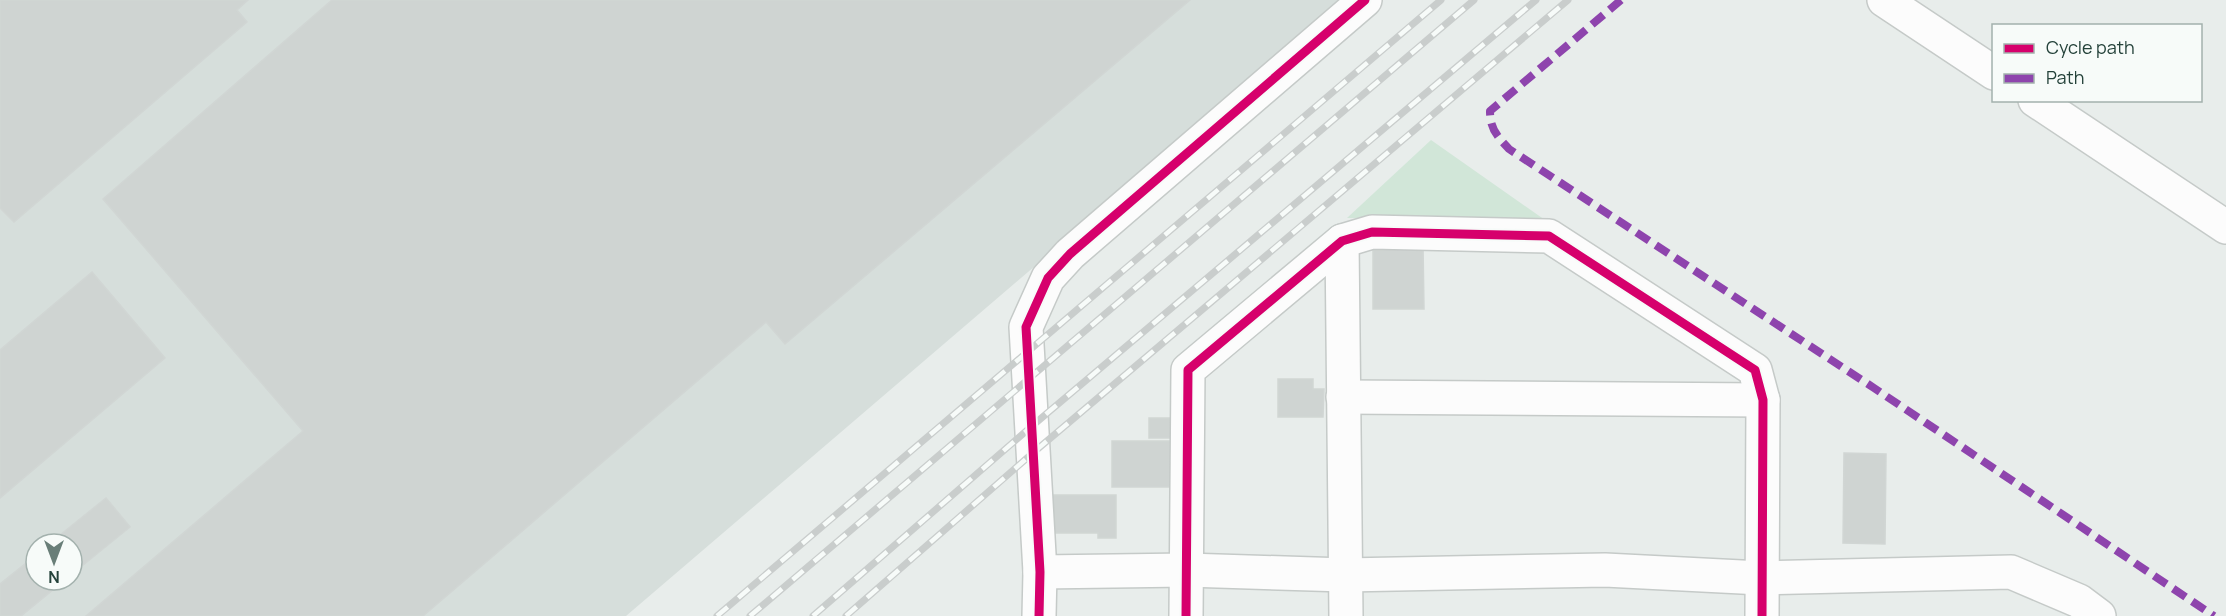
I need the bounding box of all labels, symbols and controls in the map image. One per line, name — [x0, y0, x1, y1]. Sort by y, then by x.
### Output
legend — [1992, 24, 2202, 102]
text: Cycle path — [2046, 35, 2135, 59]
text: Path — [2046, 65, 2084, 89]
north arrow — [24, 532, 84, 592]
text: N — [48, 566, 60, 588]

